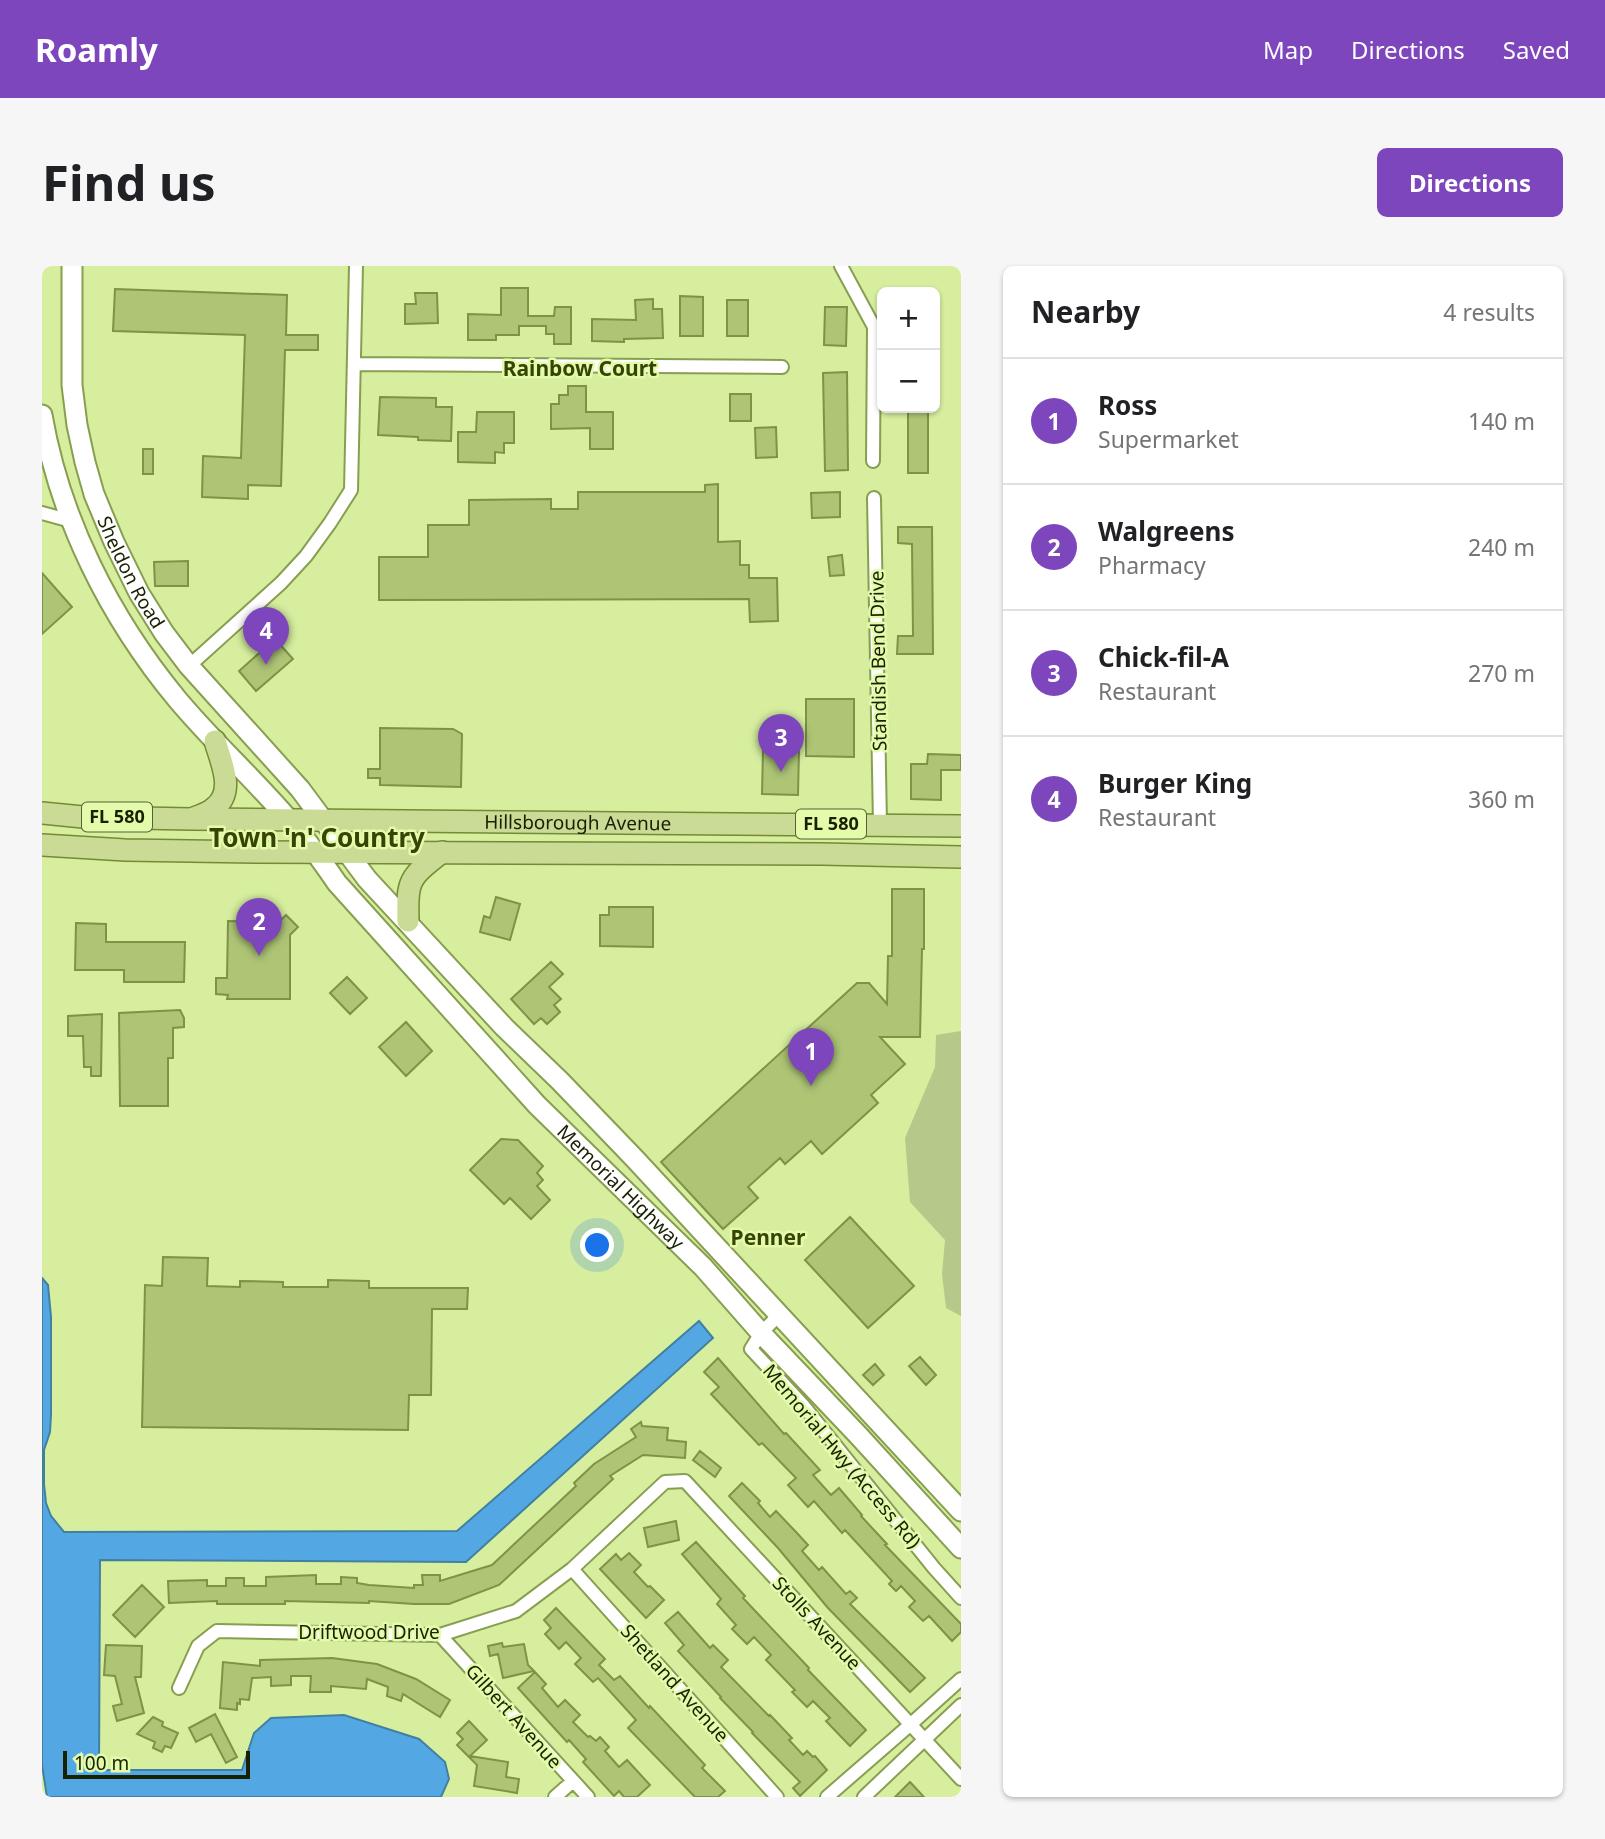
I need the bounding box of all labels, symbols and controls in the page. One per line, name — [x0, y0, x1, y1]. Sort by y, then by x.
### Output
text: Roamly — [35, 27, 158, 72]
text: Map — [1263, 33, 1313, 66]
text: Directions — [1351, 33, 1465, 66]
text: Saved — [1503, 33, 1570, 66]
button: Directions — [1377, 148, 1563, 217]
text: Find us — [42, 149, 216, 215]
map controls — [877, 287, 940, 413]
button: + — [877, 287, 940, 350]
text: Nearby — [1031, 291, 1140, 332]
text: 4 results — [1443, 296, 1535, 328]
button: − — [877, 350, 940, 413]
district label: Rainbow Court — [503, 354, 657, 382]
text: Ross — [1098, 387, 1157, 423]
text: 1 — [1047, 405, 1061, 437]
text: 140 m — [1468, 405, 1535, 437]
text: Supermarket — [1098, 423, 1239, 455]
street label: Sheldon Road — [92, 512, 171, 633]
text: Walgreens — [1098, 513, 1234, 549]
text: 2 — [1047, 531, 1061, 563]
text: 240 m — [1468, 531, 1535, 563]
text: Pharmacy — [1098, 549, 1206, 581]
street label: Standish Bend Drive — [863, 571, 893, 751]
pin: 4 — [243, 607, 289, 665]
text: Chick-fil-A — [1098, 639, 1229, 675]
text: 3 — [1047, 657, 1061, 689]
text: 270 m — [1468, 657, 1535, 689]
text: Restaurant — [1098, 675, 1216, 707]
pin: 3 — [758, 714, 804, 772]
text: Burger King — [1098, 765, 1252, 801]
text: 4 — [1047, 783, 1061, 815]
text: 360 m — [1468, 783, 1535, 815]
text: Restaurant — [1098, 801, 1216, 833]
road number: FL 580 — [82, 802, 152, 832]
street label: Hillsborough Avenue — [484, 809, 671, 836]
road number: FL 580 — [796, 810, 866, 838]
district label: Town 'n' Country — [209, 819, 425, 855]
pin: 2 — [236, 898, 282, 956]
pin: 1 — [788, 1028, 834, 1086]
street label: Memorial Highway — [552, 1119, 690, 1255]
district label: Penner — [731, 1223, 806, 1251]
your location — [580, 1228, 614, 1262]
street label: Memorial Hwy (Access Rd) — [757, 1358, 927, 1554]
street label: Stolls Avenue — [767, 1570, 867, 1676]
street label: Shetland Avenue — [615, 1618, 735, 1748]
street label: Driftwood Drive — [298, 1619, 440, 1645]
street label: Gilbert Avenue — [460, 1658, 568, 1774]
scale bar — [63, 1748, 250, 1780]
text: 100 m — [74, 1750, 129, 1776]

